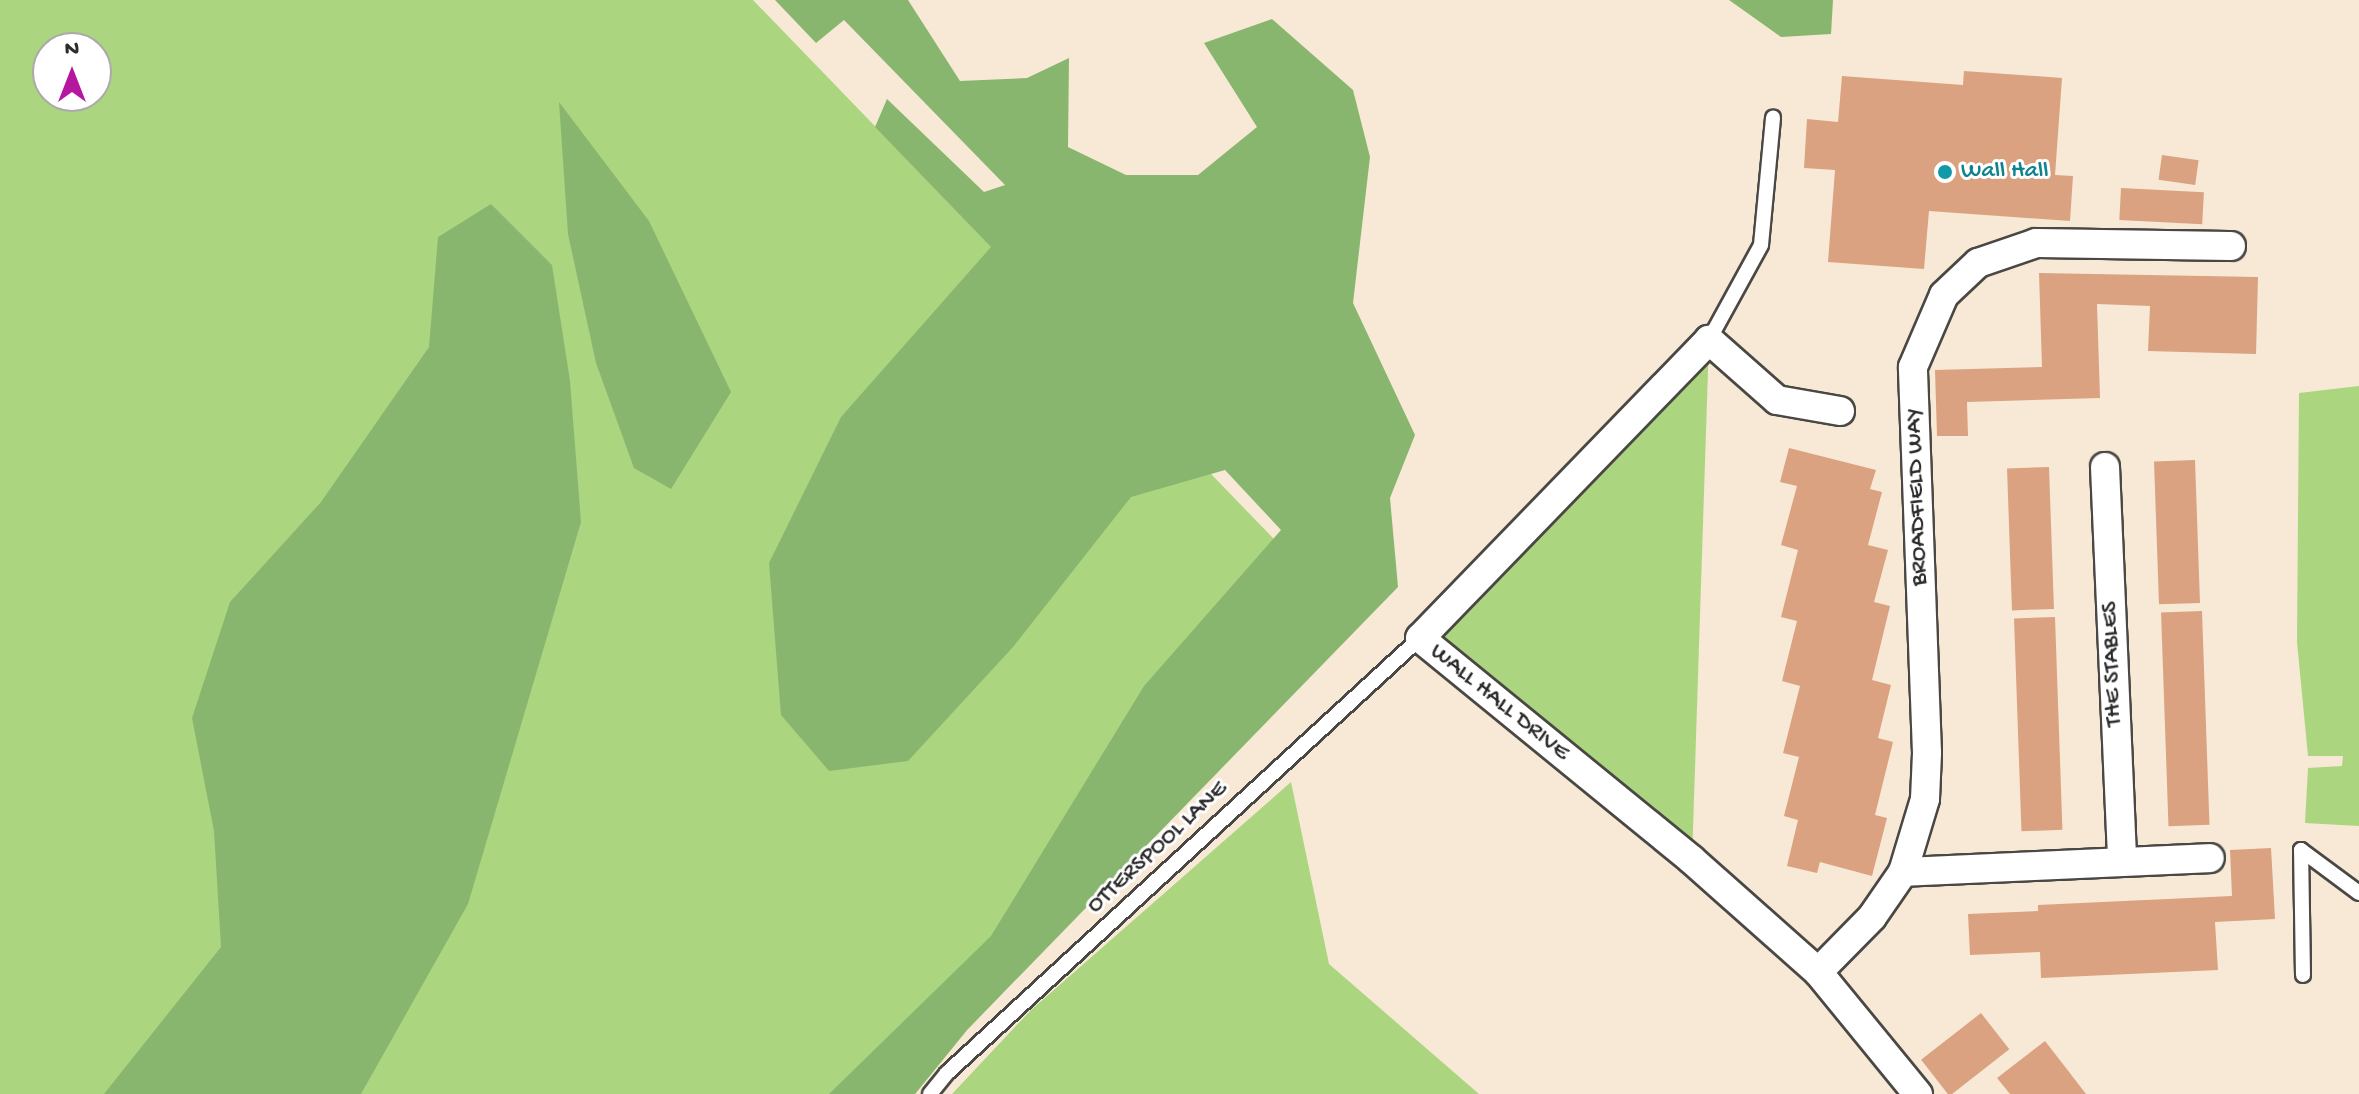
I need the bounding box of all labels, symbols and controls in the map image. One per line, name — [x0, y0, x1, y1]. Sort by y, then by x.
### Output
north arrow — [32, 32, 112, 112]
text: N — [65, 37, 79, 63]
place label: Wall Hall — [1961, 158, 2049, 186]
marker: Wall Hall — [1936, 163, 1954, 181]
street label: BROADFIELD WAY — [1901, 408, 1935, 586]
street label: THE STABLES — [2096, 601, 2130, 727]
street label: WALL HALL DRIVE — [1423, 638, 1575, 768]
street label: OTTERSPOOL LANE — [1082, 775, 1234, 921]

